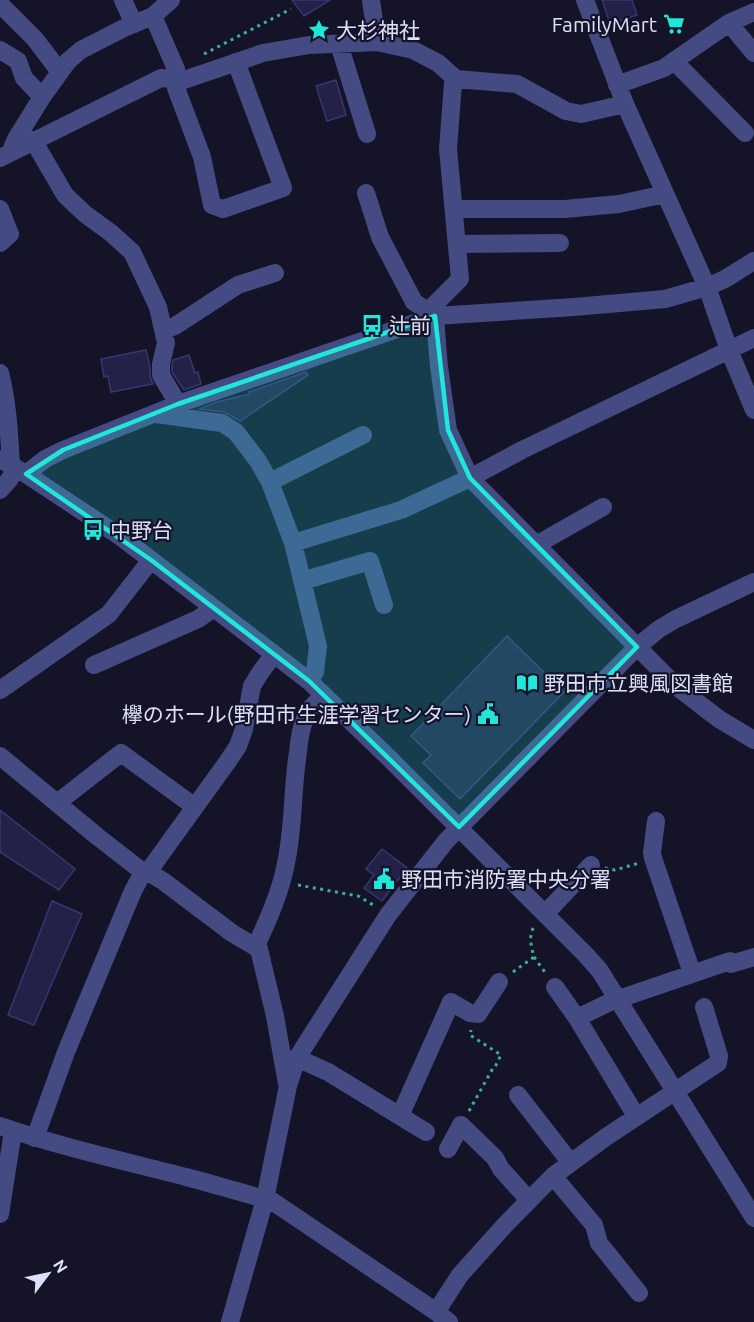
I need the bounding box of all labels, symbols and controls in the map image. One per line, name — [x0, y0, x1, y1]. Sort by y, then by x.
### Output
place label: FamilyMart — [552, 12, 657, 36]
supermarket icon: FamilyMart — [662, 12, 686, 36]
place icon: 大杉神社 — [307, 18, 331, 42]
place label: 大杉神社 — [336, 18, 420, 42]
bus stop icon: 辻前 — [360, 313, 384, 337]
place label: 辻前 — [389, 313, 431, 337]
bus stop icon: 中野台 — [81, 518, 105, 542]
place label: 中野台 — [110, 518, 173, 542]
library icon: 野田市立興風図書館 — [515, 671, 539, 695]
place label: 野田市立興風図書館 — [544, 671, 733, 695]
place label: 欅のホール(野田市生涯学習センター) — [122, 702, 471, 726]
public building icon: 欅のホール(野田市生涯学習センター) — [476, 702, 500, 726]
public building icon: 野田市消防署中央分署 — [372, 867, 396, 891]
place label: 野田市消防署中央分署 — [401, 867, 611, 891]
north arrow — [18, 1244, 78, 1304]
text: N — [50, 1256, 72, 1276]

